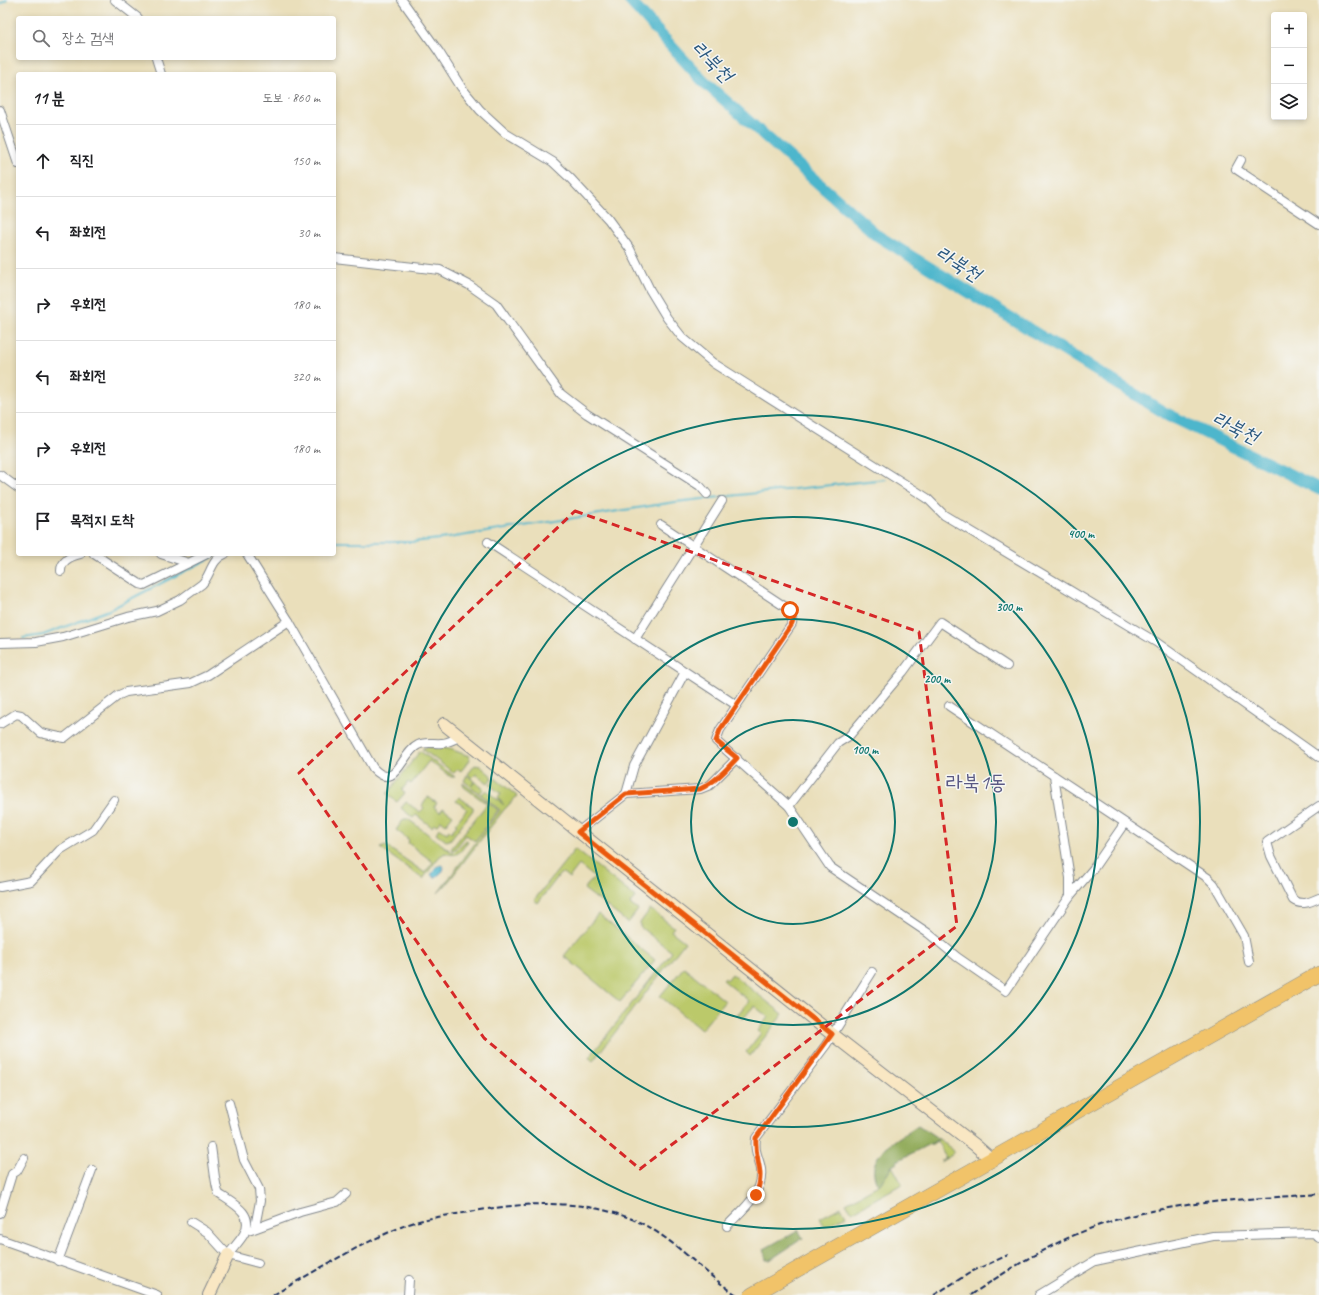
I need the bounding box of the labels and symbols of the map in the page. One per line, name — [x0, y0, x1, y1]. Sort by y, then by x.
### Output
water label: 라북천 — [687, 35, 740, 89]
water label: 라북천 — [932, 240, 987, 288]
water label: 라북천 — [1209, 406, 1265, 450]
text: 400 m — [1068, 526, 1095, 542]
text: 300 m — [996, 599, 1023, 615]
route start — [781, 601, 799, 619]
text: 200 m — [924, 671, 951, 687]
text: 100 m — [852, 742, 879, 758]
district label: 라북1동 — [946, 769, 1006, 795]
centre of rings — [786, 815, 800, 829]
route end — [747, 1186, 765, 1204]

